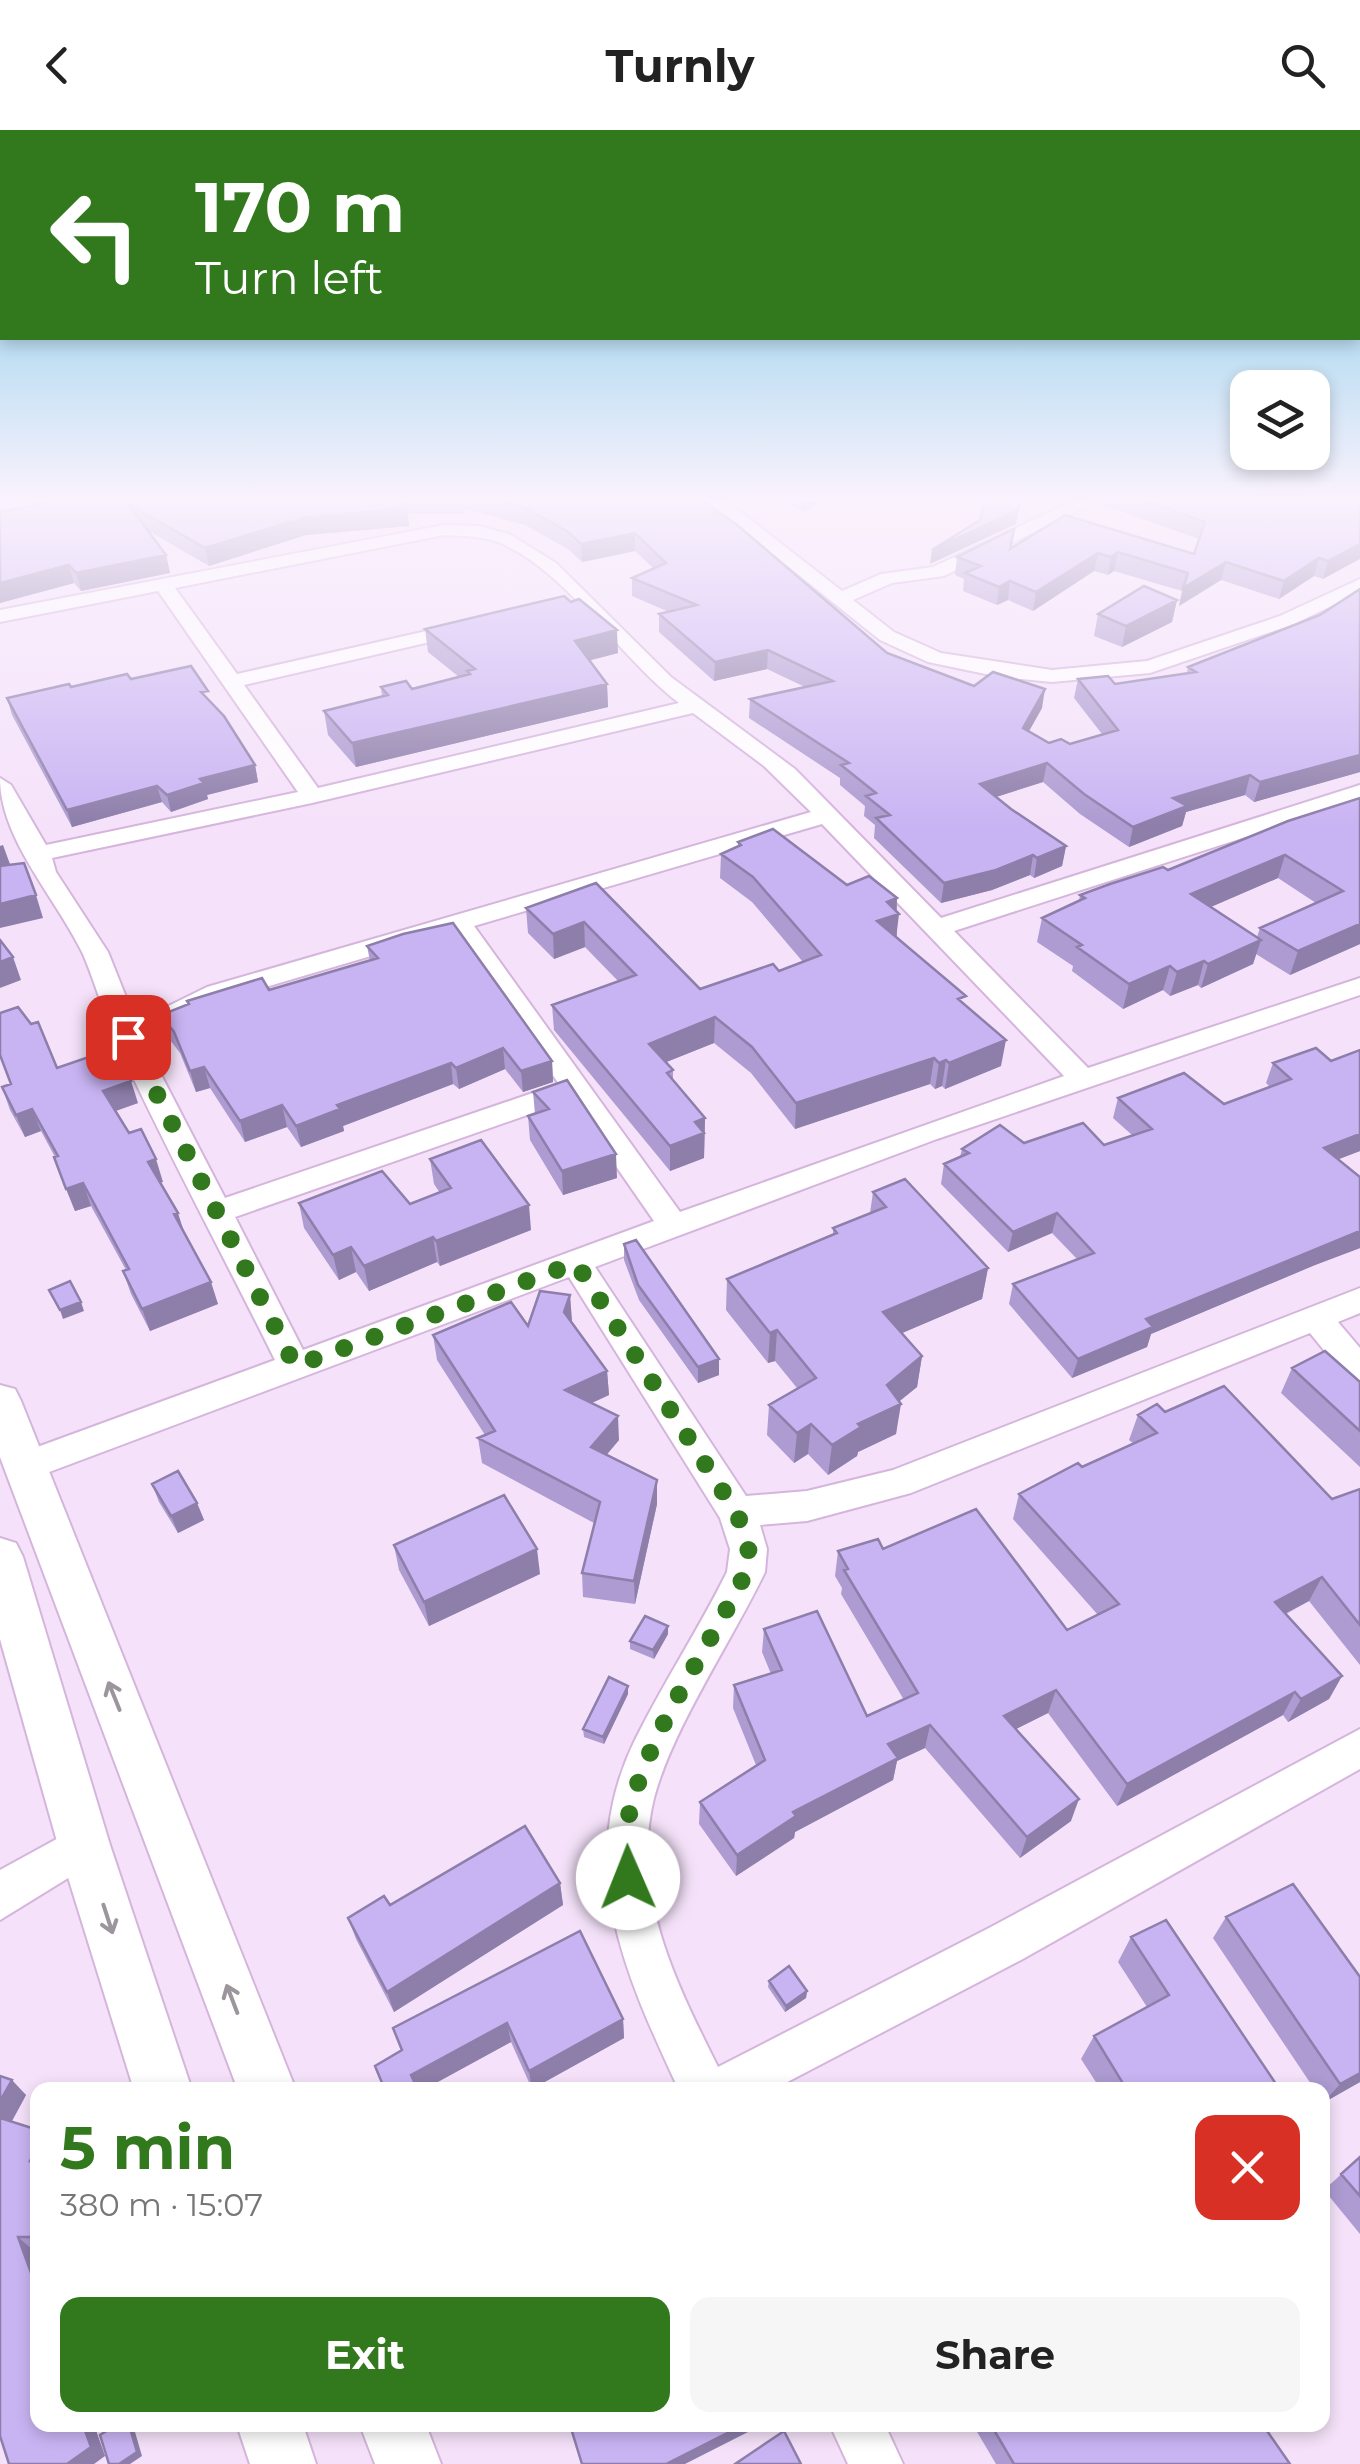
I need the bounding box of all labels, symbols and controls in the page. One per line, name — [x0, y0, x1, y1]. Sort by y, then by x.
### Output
icon: back — [30, 38, 85, 93]
text: Turnly — [606, 38, 754, 93]
icon: search — [1275, 38, 1330, 93]
text: 170 m — [195, 164, 405, 250]
icon: left — [30, 170, 160, 300]
text: Turn left — [195, 250, 383, 305]
map controls — [1230, 370, 1330, 470]
button: layers — [1230, 370, 1330, 470]
pin — [86, 995, 171, 1080]
icon: arrive — [101, 1010, 156, 1065]
one-way arrow — [104, 1681, 122, 1712]
position arrow — [576, 1826, 680, 1930]
one-way arrow — [100, 1903, 118, 1934]
one-way arrow — [222, 1984, 240, 2015]
text: 5 min — [60, 2111, 235, 2184]
button: close — [1195, 2115, 1300, 2220]
text: 380 m · 15:07 — [60, 2185, 263, 2224]
button: Exit — [60, 2297, 670, 2412]
button: Share — [690, 2297, 1300, 2412]

